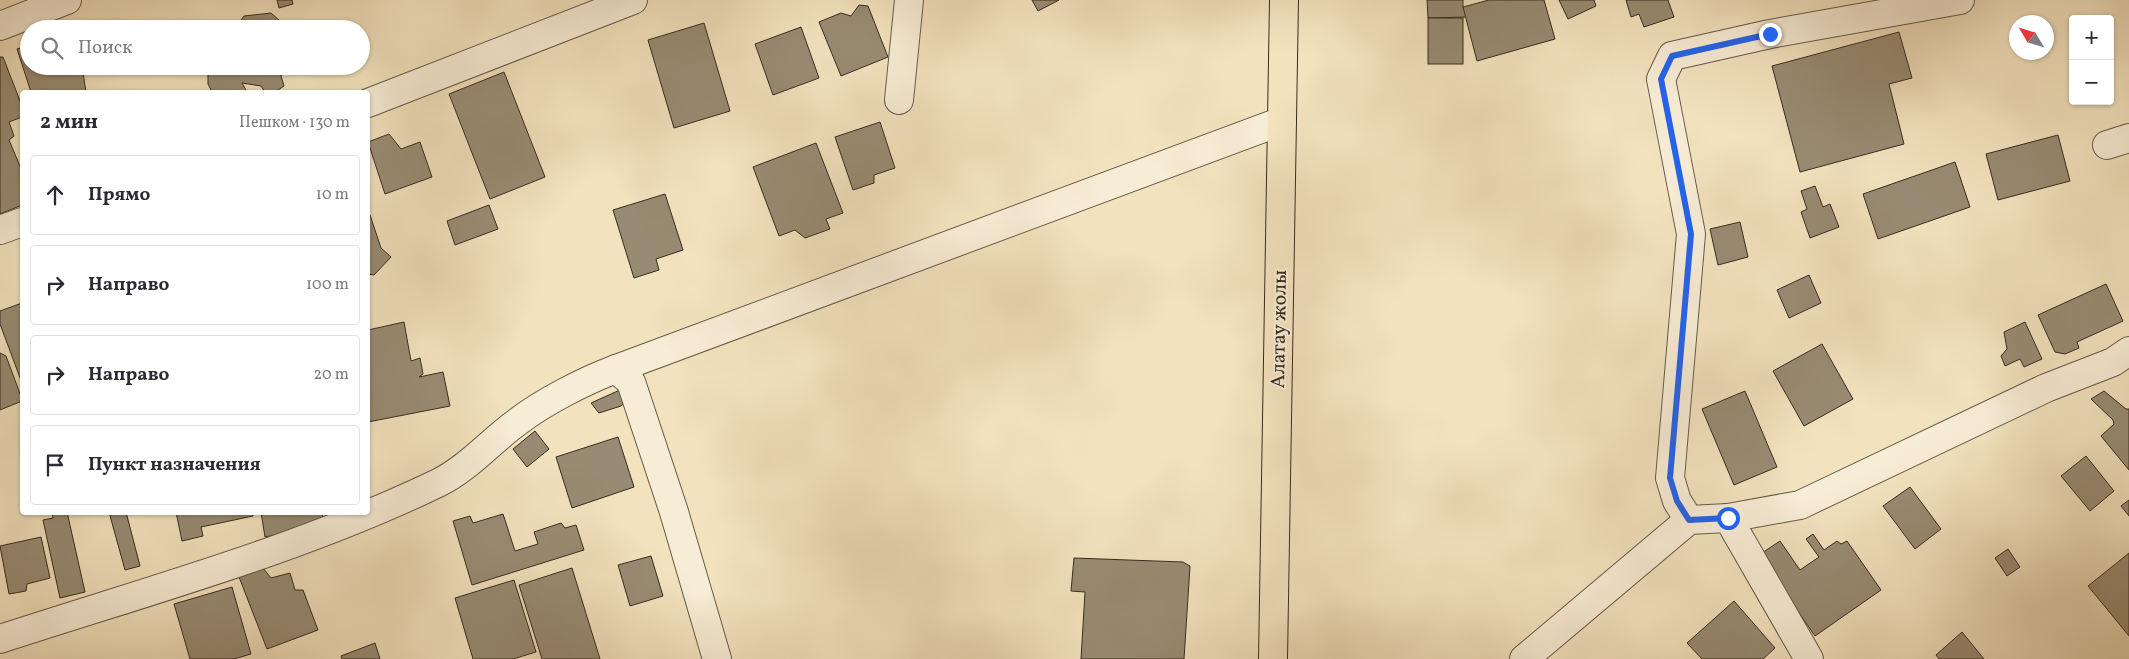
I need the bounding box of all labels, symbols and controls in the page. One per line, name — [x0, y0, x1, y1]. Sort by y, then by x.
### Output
north arrow — [2009, 15, 2054, 60]
map controls — [2069, 15, 2114, 105]
button: + — [2069, 15, 2114, 60]
search box — [20, 20, 370, 75]
route end — [1759, 23, 1782, 46]
icon: search — [38, 34, 66, 62]
text: Поиск — [78, 35, 132, 61]
button: − — [2069, 60, 2114, 105]
text: 2 мин — [40, 108, 98, 137]
text: Пешком · 130 m — [239, 112, 350, 134]
icon: ahead — [41, 181, 69, 209]
text: Прямо — [88, 182, 150, 208]
text: 10 m — [316, 184, 349, 206]
street label: Алатау жолы — [1265, 270, 1295, 389]
icon: right — [41, 271, 69, 299]
text: Направо — [88, 272, 170, 298]
text: 100 m — [306, 274, 349, 296]
icon: right — [41, 361, 69, 389]
text: Направо — [88, 362, 170, 388]
text: 20 m — [314, 364, 349, 386]
icon: arrive — [41, 451, 69, 479]
text: Пункт назначения — [88, 452, 261, 478]
route start — [1717, 507, 1740, 530]

